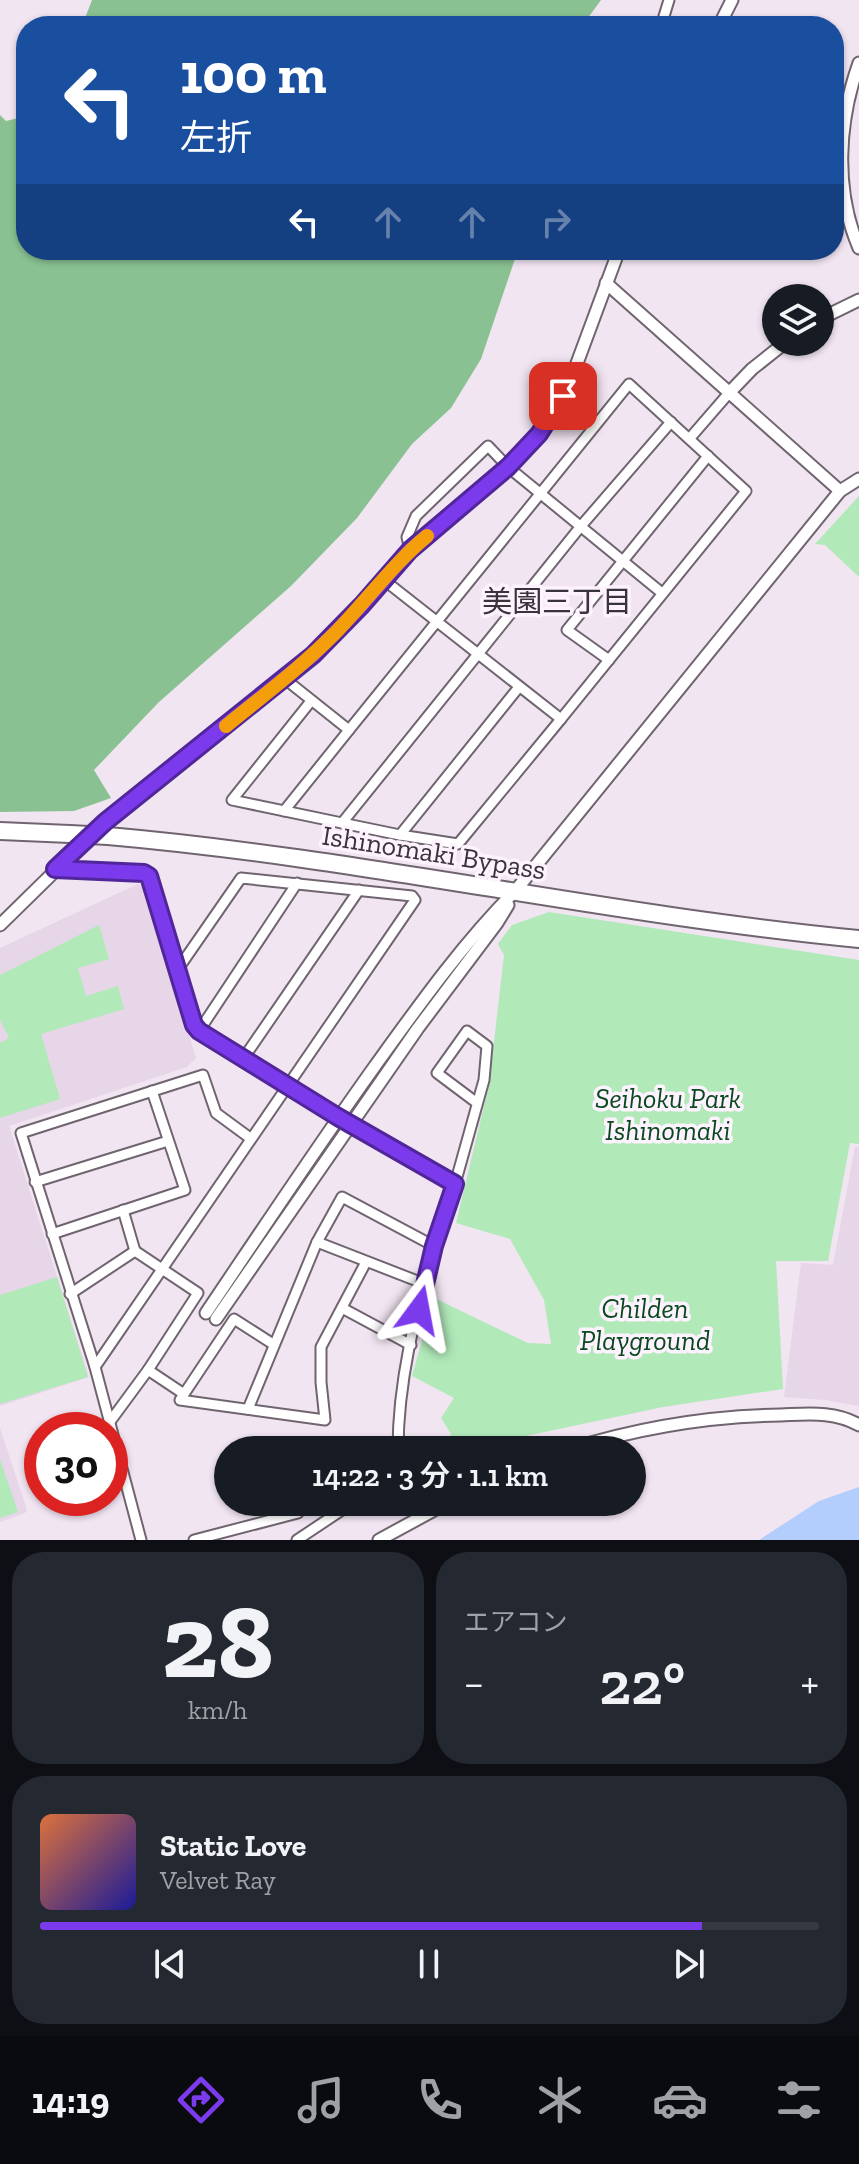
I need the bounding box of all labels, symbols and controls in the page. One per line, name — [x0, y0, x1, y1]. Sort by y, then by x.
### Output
text: 100 m — [180, 40, 327, 107]
icon: left — [48, 48, 152, 152]
text: 左折 — [180, 116, 252, 159]
icon: left — [282, 200, 326, 244]
icon: ahead — [366, 200, 410, 244]
icon: ahead — [450, 200, 494, 244]
icon: right — [534, 200, 578, 244]
map controls — [762, 284, 834, 356]
button: layers — [762, 284, 834, 356]
pin — [529, 362, 597, 430]
icon: arrive — [541, 374, 585, 418]
district label: 美園三丁目 — [482, 584, 632, 620]
street label: Ishinomaki Bypass — [320, 819, 548, 886]
park label: Seihoku Park Ishinomaki — [595, 1082, 741, 1147]
position arrow — [377, 1268, 461, 1352]
park label: Childen Playground — [580, 1292, 710, 1357]
speed limit sign: 30 — [24, 1412, 128, 1516]
text: 14:22 · 3 分 · 1.1 km — [312, 1458, 548, 1494]
text: 28 — [162, 1579, 274, 1704]
text: エアコン — [464, 1606, 568, 1638]
text: 22° — [599, 1647, 685, 1719]
text: − — [464, 1656, 484, 1709]
text: + — [800, 1656, 819, 1709]
text: km/h — [188, 1694, 247, 1726]
text: Static Love — [160, 1828, 306, 1864]
text: Velvet Ray — [160, 1864, 276, 1896]
icon: previous — [148, 1942, 192, 1986]
icon: pause — [407, 1942, 451, 1986]
icon: next — [667, 1942, 711, 1986]
icon: directions — [173, 2072, 229, 2128]
icon: music — [293, 2072, 349, 2128]
icon: phone — [412, 2072, 468, 2128]
icon: climate — [532, 2072, 588, 2128]
icon: car — [652, 2072, 708, 2128]
icon: filters — [771, 2072, 827, 2128]
text: 14:19 — [32, 2079, 110, 2122]

